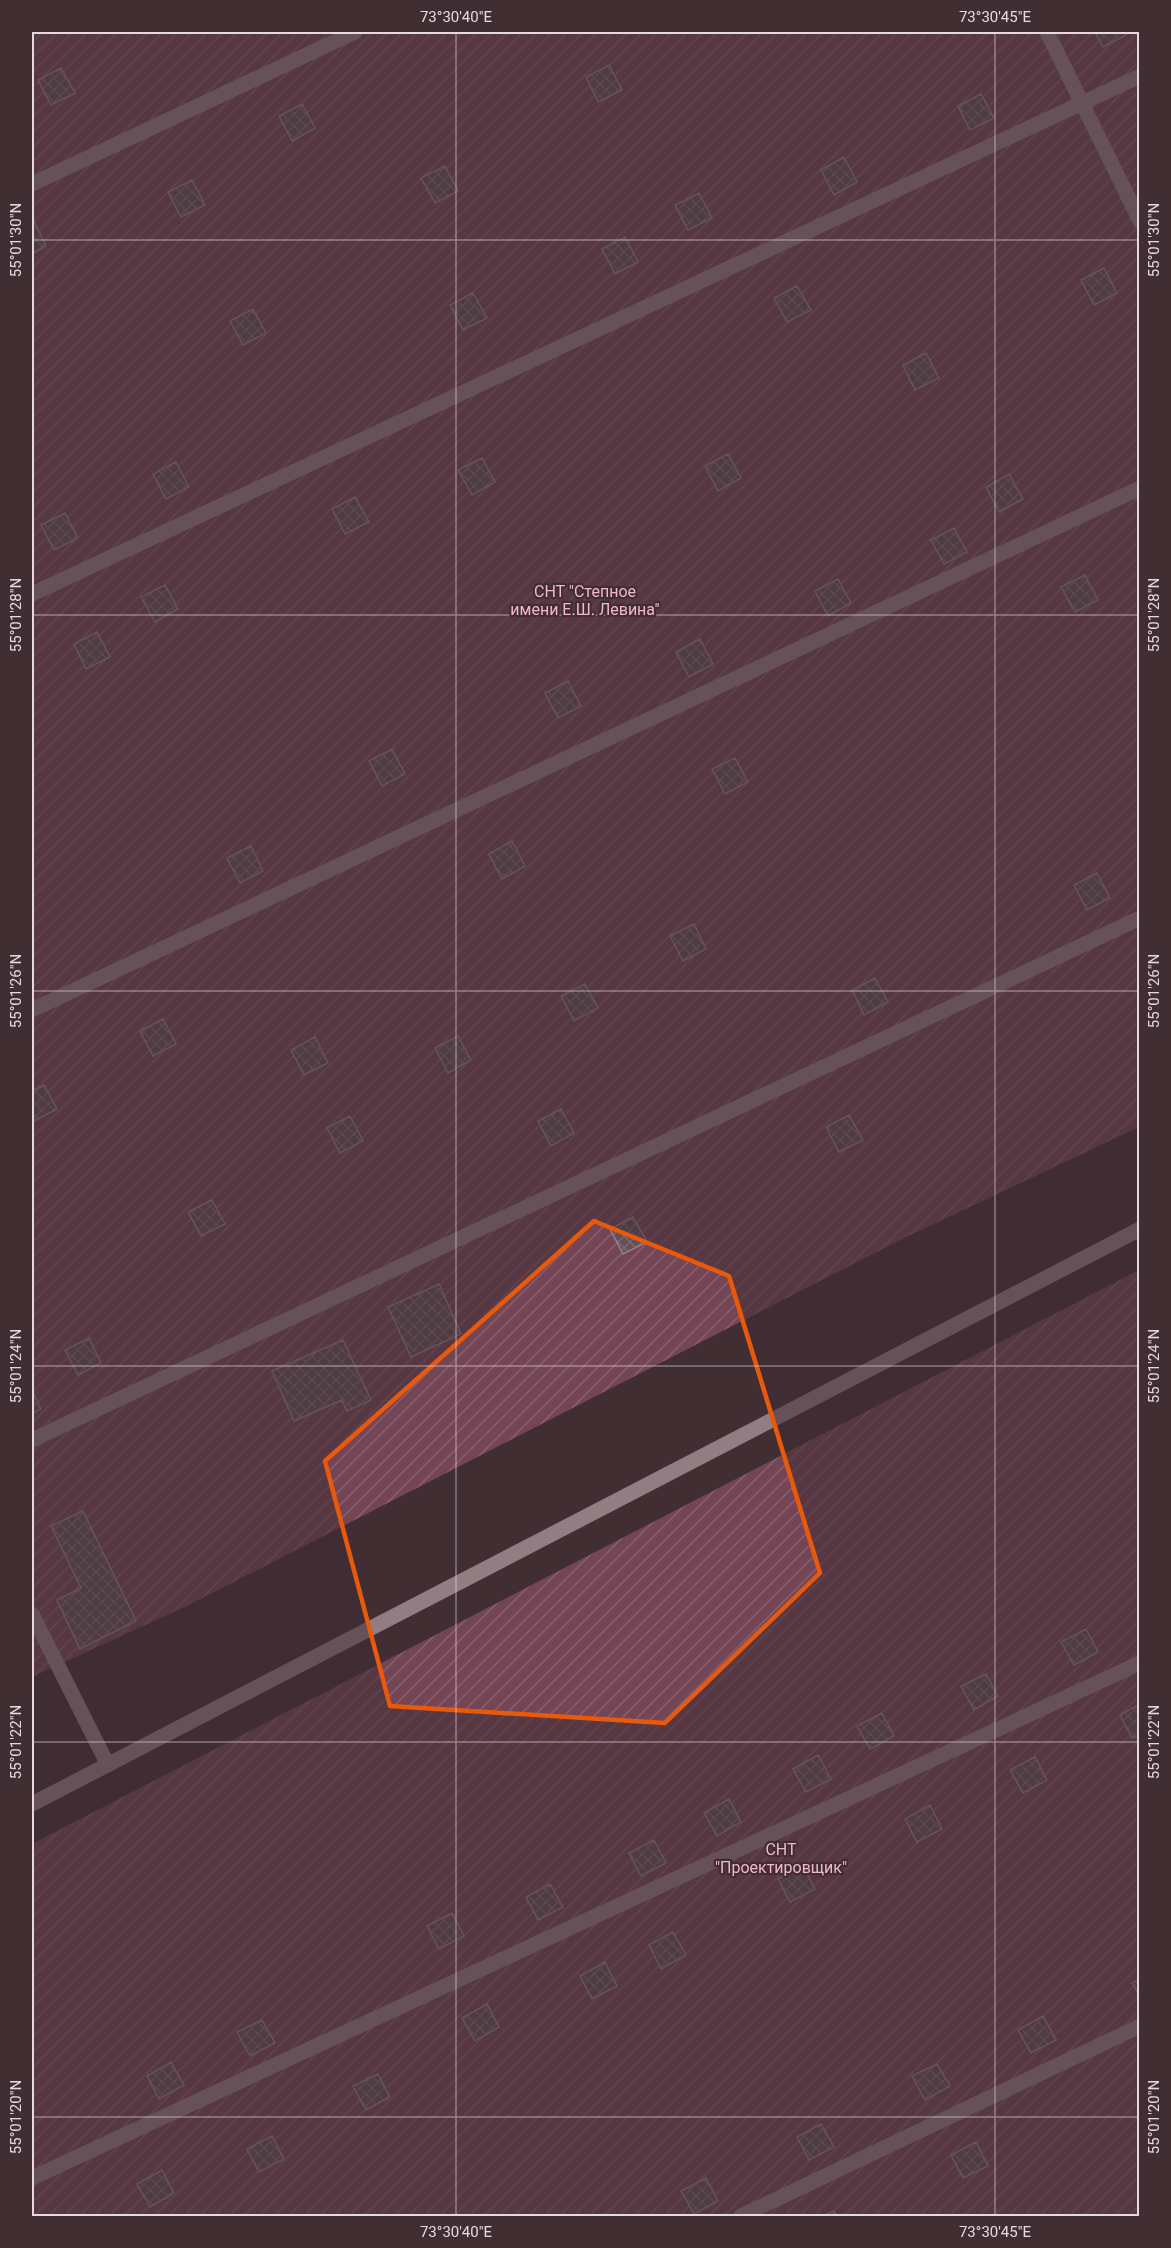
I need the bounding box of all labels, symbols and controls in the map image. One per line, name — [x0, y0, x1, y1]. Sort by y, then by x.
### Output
text: 73°30'40"E — [420, 8, 493, 26]
text: 73°30'45"E — [959, 8, 1032, 26]
text: 55°01'30"N — [7, 203, 25, 277]
text: 55°01'30"N — [1145, 203, 1163, 277]
text: 55°01'28"N — [7, 578, 25, 652]
text: 55°01'28"N — [1145, 578, 1163, 652]
park label: СНТ "Степное имени Е.Ш. Левина" — [510, 582, 660, 619]
text: 55°01'26"N — [7, 954, 25, 1028]
text: 55°01'26"N — [1145, 954, 1163, 1028]
text: 55°01'24"N — [7, 1329, 25, 1403]
text: 55°01'24"N — [1145, 1329, 1163, 1403]
text: 55°01'22"N — [7, 1705, 25, 1779]
text: 55°01'22"N — [1145, 1705, 1163, 1779]
park label: СНТ "Проектировщик" — [715, 1840, 847, 1877]
text: 55°01'20"N — [7, 2080, 25, 2154]
text: 55°01'20"N — [1145, 2080, 1163, 2154]
text: 73°30'40"E — [420, 2223, 493, 2241]
text: 73°30'45"E — [959, 2223, 1032, 2241]

